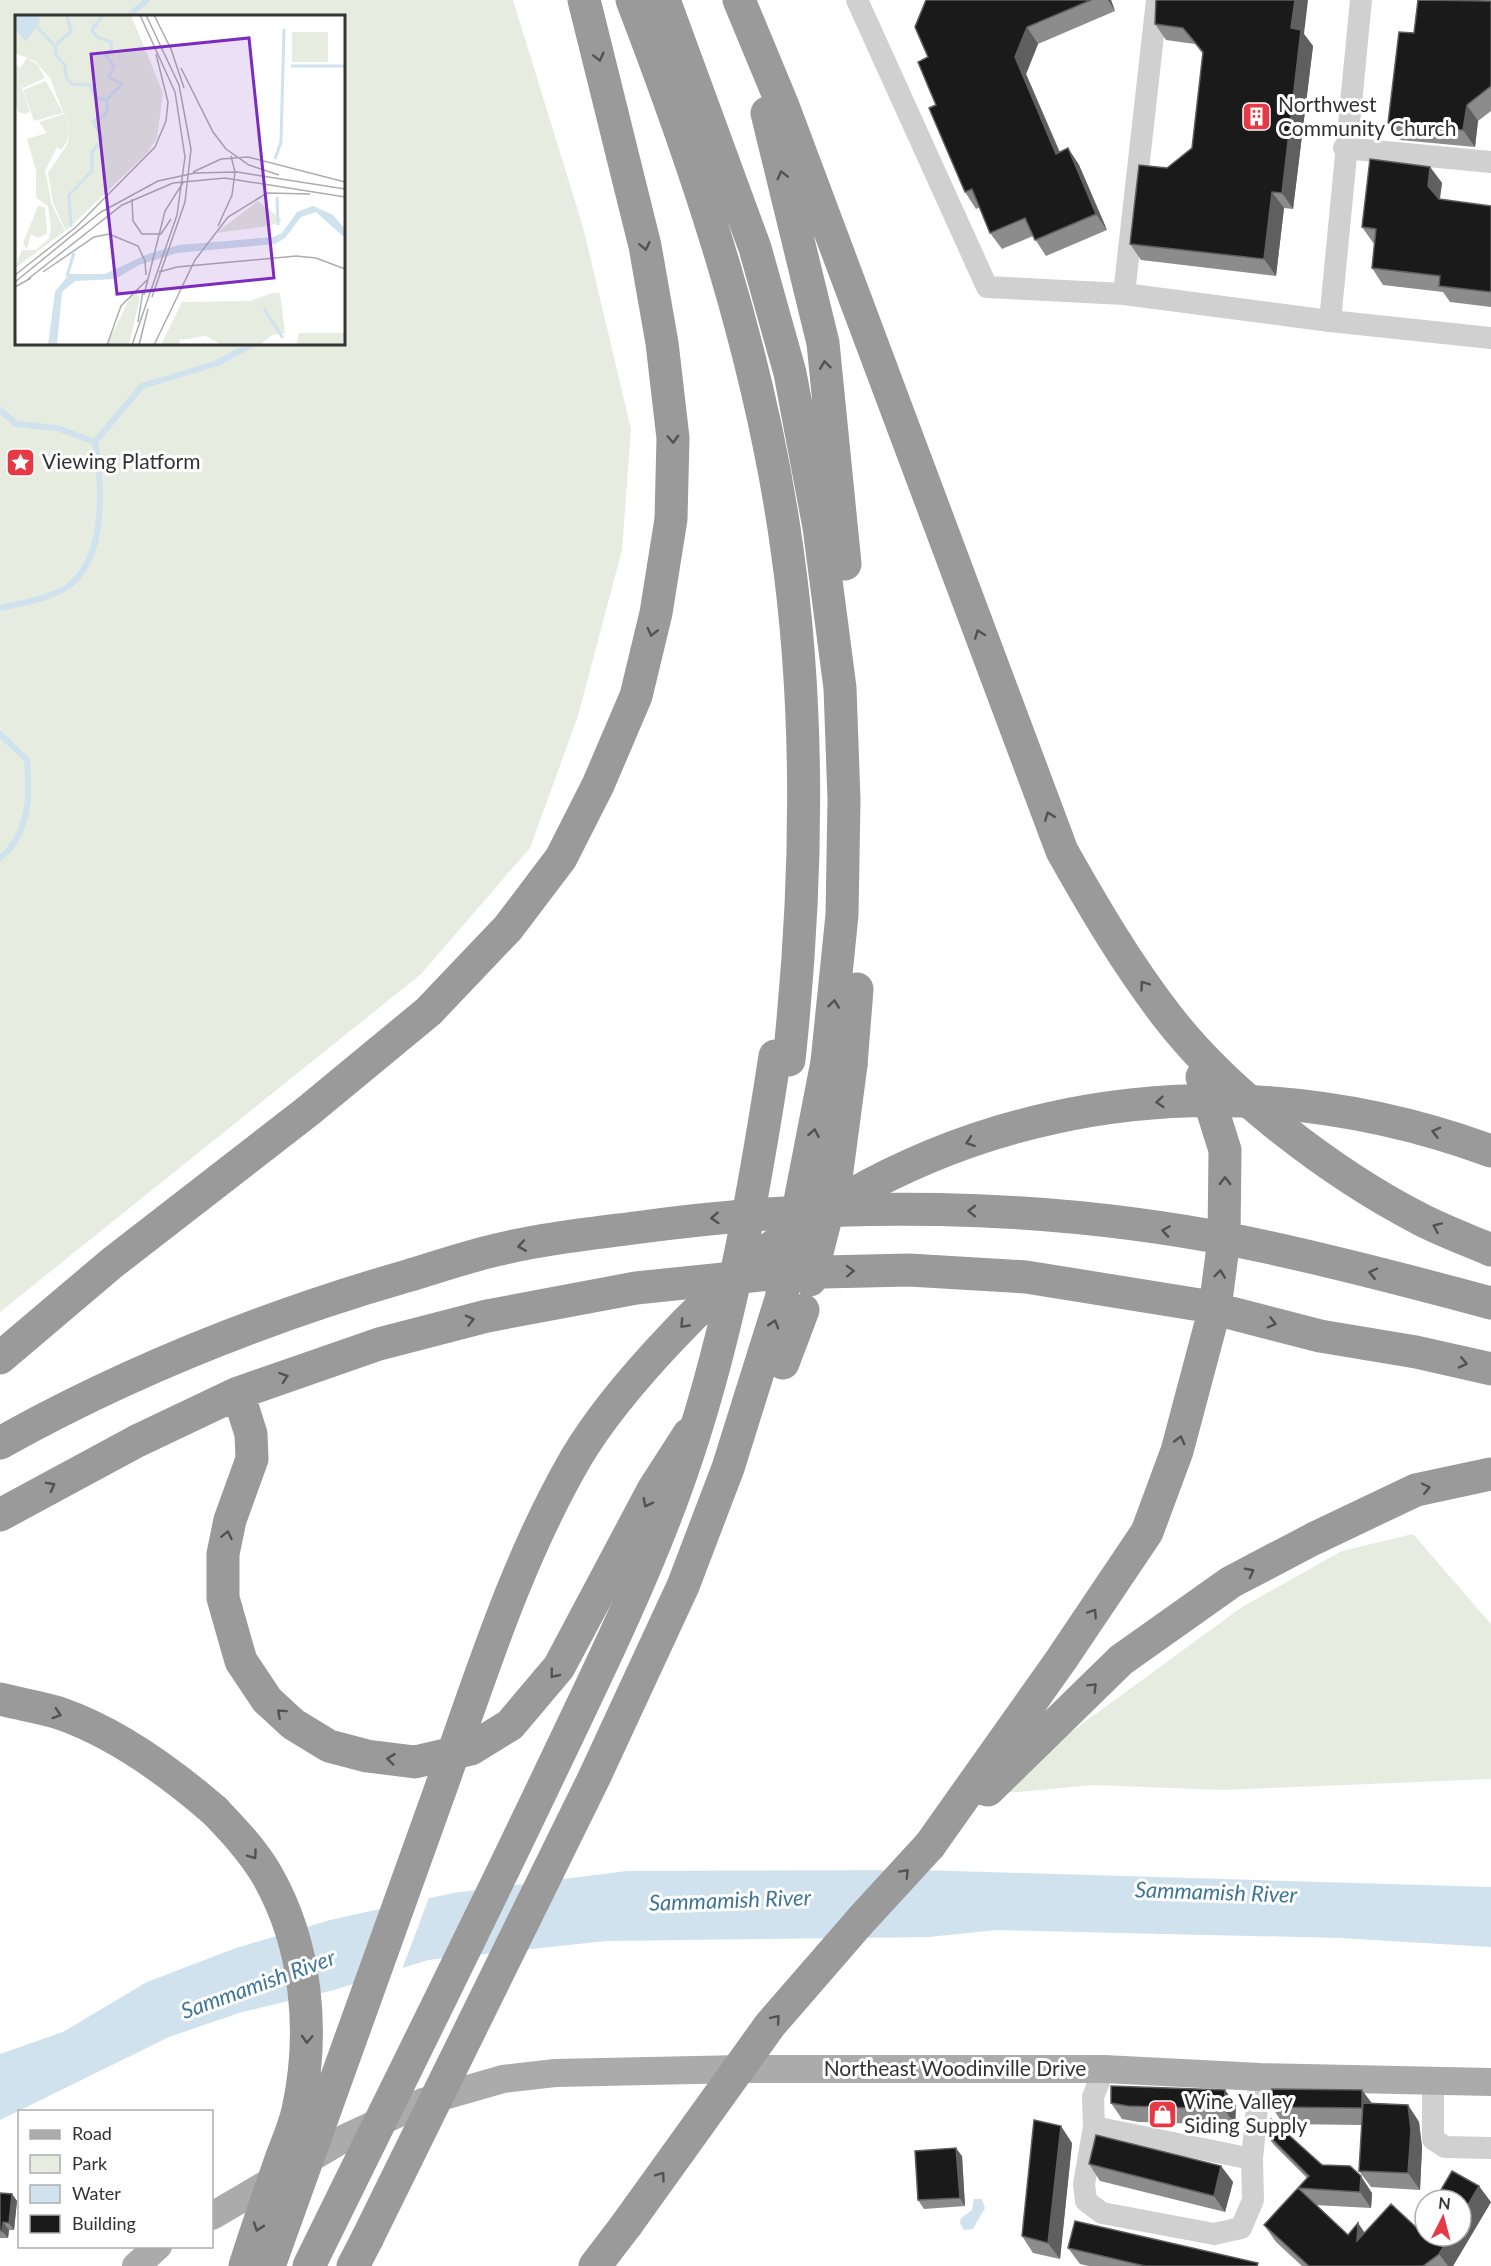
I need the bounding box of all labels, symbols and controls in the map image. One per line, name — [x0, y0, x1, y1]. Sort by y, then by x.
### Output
inset map — [15, 15, 345, 345]
one-way arrow — [591, 52, 604, 62]
place label: Northwest Community Church — [1278, 91, 1456, 140]
building icon: Northwest Community Church — [1241, 101, 1273, 133]
one-way arrow — [776, 171, 789, 181]
one-way arrow — [638, 241, 651, 251]
one-way arrow — [819, 361, 832, 370]
one-way arrow — [666, 435, 679, 444]
place icon: Viewing Platform — [5, 446, 37, 478]
place label: Viewing Platform — [42, 448, 201, 473]
one-way arrow — [646, 627, 659, 637]
one-way arrow — [974, 629, 986, 640]
one-way arrow — [1044, 811, 1056, 822]
one-way arrow — [1140, 980, 1151, 991]
one-way arrow — [827, 999, 840, 1008]
one-way arrow — [1156, 1096, 1165, 1109]
one-way arrow — [1431, 1127, 1442, 1139]
one-way arrow — [807, 1128, 820, 1138]
one-way arrow — [965, 1134, 976, 1147]
one-way arrow — [1218, 1176, 1231, 1185]
one-way arrow — [968, 1205, 977, 1217]
one-way arrow — [710, 1211, 719, 1224]
one-way arrow — [1433, 1222, 1444, 1234]
one-way arrow — [1162, 1225, 1171, 1237]
one-way arrow — [517, 1239, 526, 1251]
one-way arrow — [846, 1265, 855, 1277]
one-way arrow — [1369, 1267, 1379, 1280]
one-way arrow — [1213, 1269, 1226, 1278]
one-way arrow — [465, 1315, 475, 1328]
one-way arrow — [1267, 1316, 1277, 1329]
one-way arrow — [680, 1317, 691, 1327]
one-way arrow — [766, 1319, 779, 1330]
one-way arrow — [1457, 1355, 1467, 1368]
one-way arrow — [278, 1371, 289, 1384]
one-way arrow — [1173, 1435, 1185, 1446]
one-way arrow — [44, 1482, 55, 1493]
one-way arrow — [1420, 1482, 1430, 1495]
one-way arrow — [642, 1496, 654, 1507]
one-way arrow — [220, 1530, 233, 1540]
one-way arrow — [1244, 1568, 1254, 1579]
one-way arrow — [1086, 1609, 1097, 1620]
one-way arrow — [550, 1667, 561, 1678]
one-way arrow — [1086, 1683, 1097, 1694]
one-way arrow — [51, 1706, 62, 1719]
one-way arrow — [277, 1709, 288, 1720]
one-way arrow — [386, 1754, 396, 1766]
one-way arrow — [246, 1849, 257, 1860]
one-way arrow — [898, 1869, 909, 1879]
water label: Sammamish River — [1134, 1875, 1298, 1908]
water label: Sammamish River — [648, 1883, 812, 1916]
water label: Sammamish River — [177, 1943, 339, 2024]
one-way arrow — [769, 2015, 780, 2026]
one-way arrow — [301, 2035, 314, 2044]
street label: Northeast Woodinville Drive — [824, 2055, 1086, 2080]
place label: Wine Valley Siding Supply — [1184, 2088, 1308, 2137]
shop icon: Wine Valley Siding Supply — [1147, 2098, 1179, 2130]
legend — [18, 2110, 213, 2248]
text: Road — [72, 2122, 112, 2144]
text: Park — [72, 2152, 108, 2174]
one-way arrow — [654, 2172, 665, 2183]
text: Water — [72, 2182, 121, 2204]
north arrow — [1413, 2188, 1473, 2248]
text: N — [1437, 2192, 1452, 2213]
text: Building — [72, 2212, 136, 2234]
one-way arrow — [252, 2221, 265, 2232]

